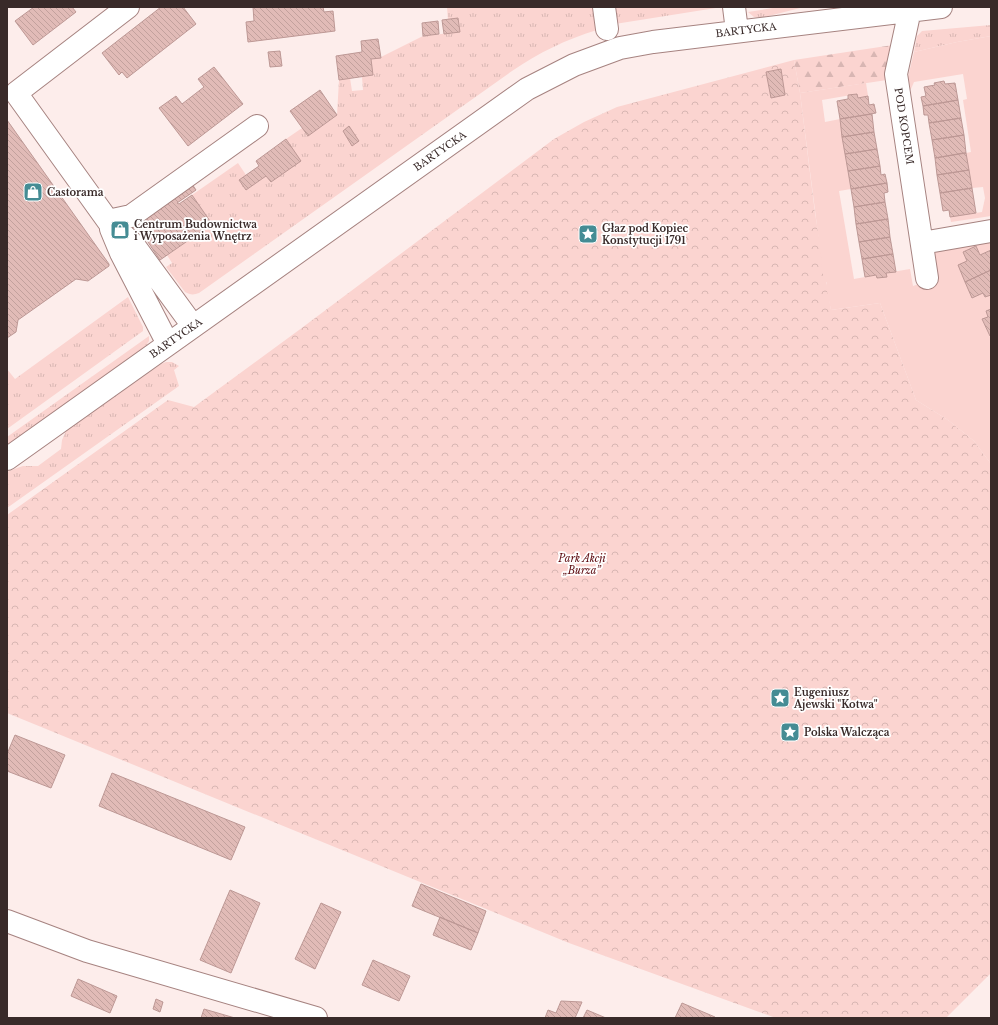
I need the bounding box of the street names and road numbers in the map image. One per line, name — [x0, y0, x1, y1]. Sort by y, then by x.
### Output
street label: BARTYCKA — [715, 20, 778, 40]
street label: POD KOPCEM — [892, 87, 917, 165]
street label: BARTYCKA — [411, 128, 469, 174]
street label: BARTYCKA — [147, 315, 205, 361]

